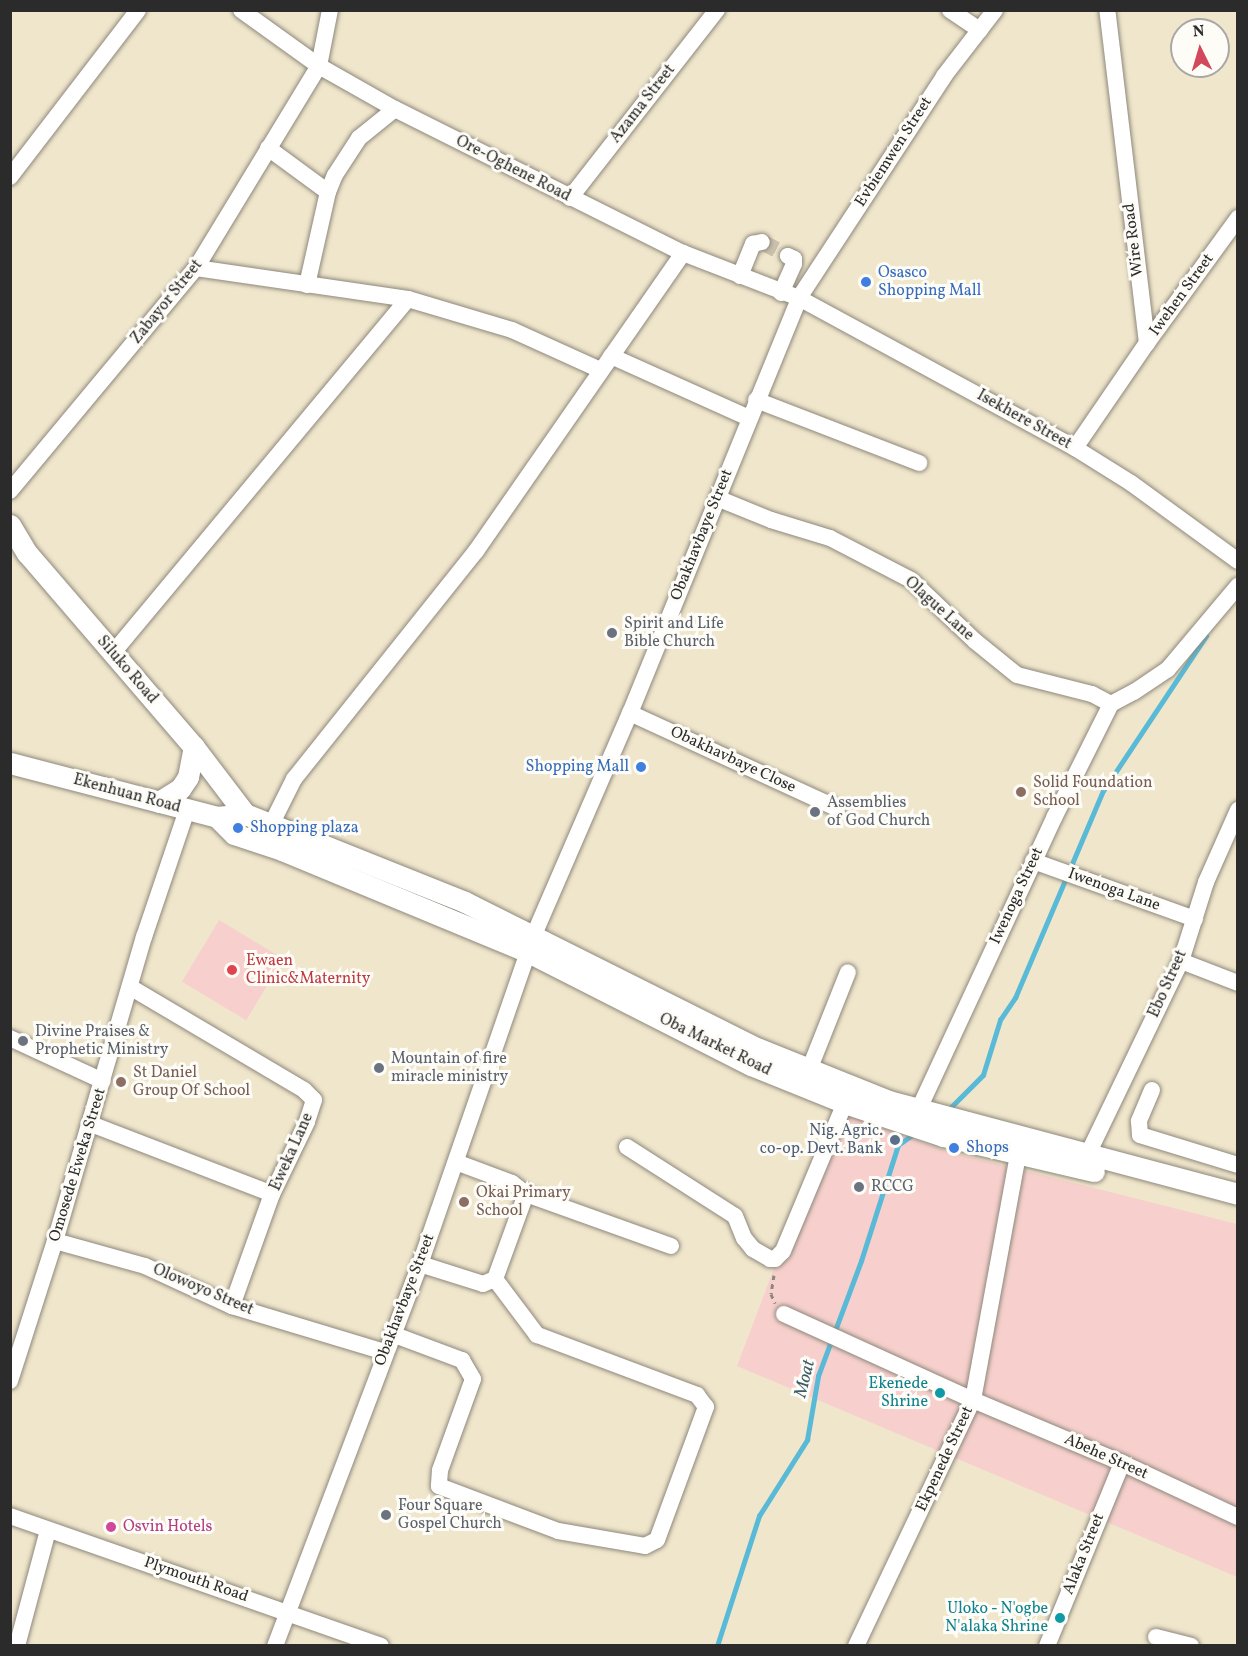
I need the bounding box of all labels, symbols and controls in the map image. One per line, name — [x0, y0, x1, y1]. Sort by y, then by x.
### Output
north arrow — [1170, 18, 1230, 78]
text: N — [1192, 21, 1205, 44]
street label: Azama Street — [606, 61, 680, 147]
street label: Evbiemwen Street — [851, 93, 937, 211]
street label: Ore-Oghene Road — [452, 132, 574, 206]
street label: Wire Road — [1120, 202, 1148, 278]
street label: Iwehen Street — [1146, 250, 1218, 340]
street label: Zabayor Street — [127, 256, 207, 348]
place label: Osasco Shopping Mall — [878, 263, 981, 301]
marker: Osasco Shopping Mall — [859, 275, 873, 289]
street label: Isekhere Street — [973, 386, 1075, 454]
street label: Obakhavbaye Street — [667, 466, 737, 604]
street label: Olague Lane — [900, 573, 978, 645]
place label: Spirit and Life Bible Church — [624, 614, 724, 652]
marker: Spirit and Life Bible Church — [605, 626, 619, 640]
street label: Siluko Road — [92, 632, 162, 708]
street label: Obakhavbaye Close — [667, 722, 799, 798]
place label: Shopping Mall — [526, 757, 629, 777]
marker: Shopping Mall — [634, 760, 648, 774]
street label: Ekenhuan Road — [71, 770, 183, 818]
place label: Solid Foundation School — [1033, 773, 1153, 811]
marker: Solid Foundation School — [1014, 785, 1028, 799]
place label: Assemblies of God Church — [827, 793, 929, 831]
marker: Assemblies of God Church — [808, 805, 822, 819]
place label: Shopping plaza — [250, 818, 359, 838]
marker: Shopping plaza — [231, 821, 245, 835]
street label: Iwenoga Street — [986, 844, 1048, 948]
street label: Iwenoga Lane — [1065, 864, 1163, 916]
street label: Ebo Street — [1145, 947, 1191, 1021]
place label: Ewaen Clinic&Maternity — [246, 951, 370, 989]
marker: Ewaen Clinic&Maternity — [223, 961, 241, 979]
street label: Oba Market Road — [656, 1010, 774, 1080]
place label: Divine Praises & Prophetic Ministry — [35, 1022, 168, 1060]
marker: Divine Praises & Prophetic Ministry — [16, 1034, 30, 1048]
place label: Mountain of fire miracle ministry — [391, 1049, 508, 1087]
marker: Mountain of fire miracle ministry — [372, 1061, 386, 1075]
place label: St Daniel Group Of School — [133, 1063, 248, 1101]
marker: St Daniel Group Of School — [114, 1075, 128, 1089]
street label: Omosede Eweka Street — [45, 1086, 111, 1244]
street label: Eweka Lane — [266, 1110, 318, 1194]
place label: Nig. Agric. co-op. Devt. Bank — [760, 1121, 883, 1159]
marker: Nig. Agric. co-op. Devt. Bank — [888, 1133, 902, 1147]
place label: Shops — [966, 1138, 1009, 1158]
marker: Shops — [947, 1141, 961, 1155]
place label: RCCG — [871, 1177, 914, 1197]
marker: RCCG — [852, 1180, 866, 1194]
place label: Okai Primary School — [476, 1183, 571, 1221]
marker: Okai Primary School — [457, 1195, 471, 1209]
street label: Obakhavbaye Street — [371, 1231, 439, 1369]
street label: Olowoyo Street — [150, 1260, 256, 1320]
water label: Moat — [791, 1358, 821, 1400]
place label: Ekenede Shrine — [869, 1374, 928, 1412]
marker: Ekenede Shrine — [933, 1386, 947, 1400]
street label: Ekpenede Street — [912, 1403, 978, 1515]
street label: Abehe Street — [1061, 1430, 1151, 1484]
place label: Four Square Gospel Church — [398, 1496, 502, 1534]
marker: Four Square Gospel Church — [379, 1508, 393, 1522]
street label: Alaka Street — [1059, 1511, 1109, 1597]
place label: Osvin Hotels — [123, 1517, 212, 1537]
marker: Osvin Hotels — [104, 1520, 118, 1534]
street label: Plymouth Road — [141, 1553, 251, 1607]
place label: Uloko - N'ogbe N'alaka Shrine — [945, 1599, 1048, 1637]
marker: Uloko - N'ogbe N'alaka Shrine — [1053, 1611, 1067, 1625]

